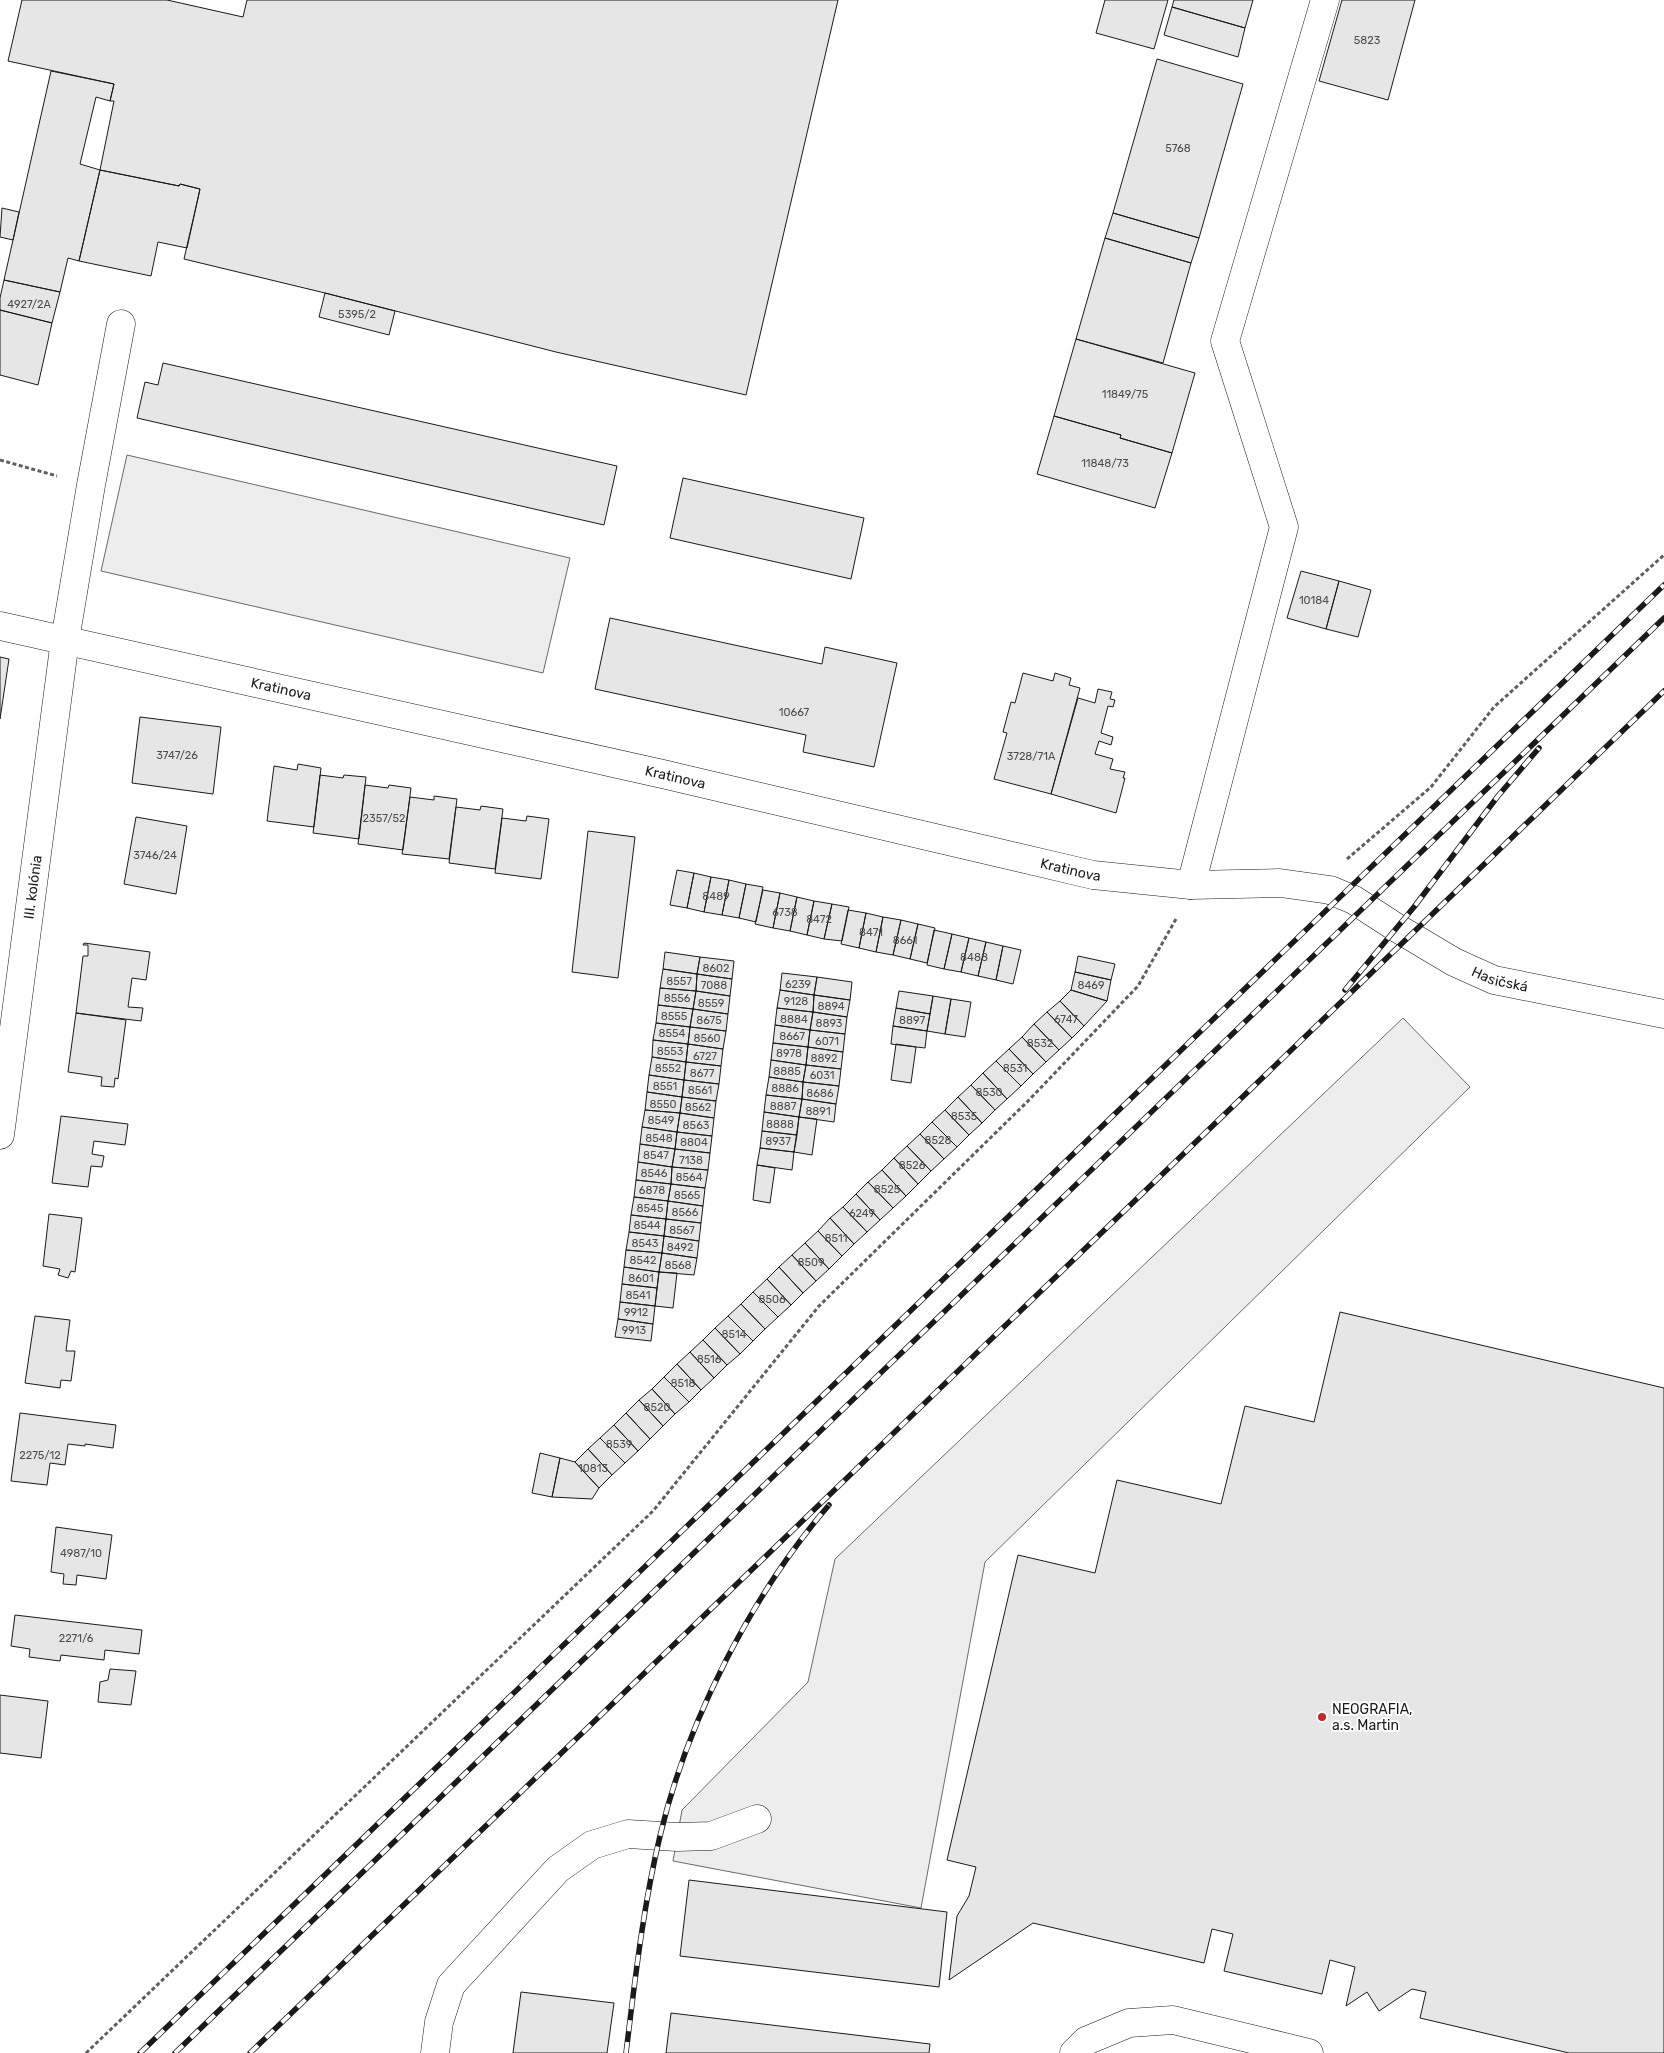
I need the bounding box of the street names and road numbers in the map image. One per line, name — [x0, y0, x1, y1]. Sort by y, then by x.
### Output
street label: Kratinova — [249, 674, 313, 704]
street label: Kratinova — [643, 762, 707, 792]
street label: III. kolónia — [20, 854, 45, 920]
street label: Kratinova — [1039, 854, 1102, 884]
street label: Hasičská — [1469, 963, 1529, 995]

